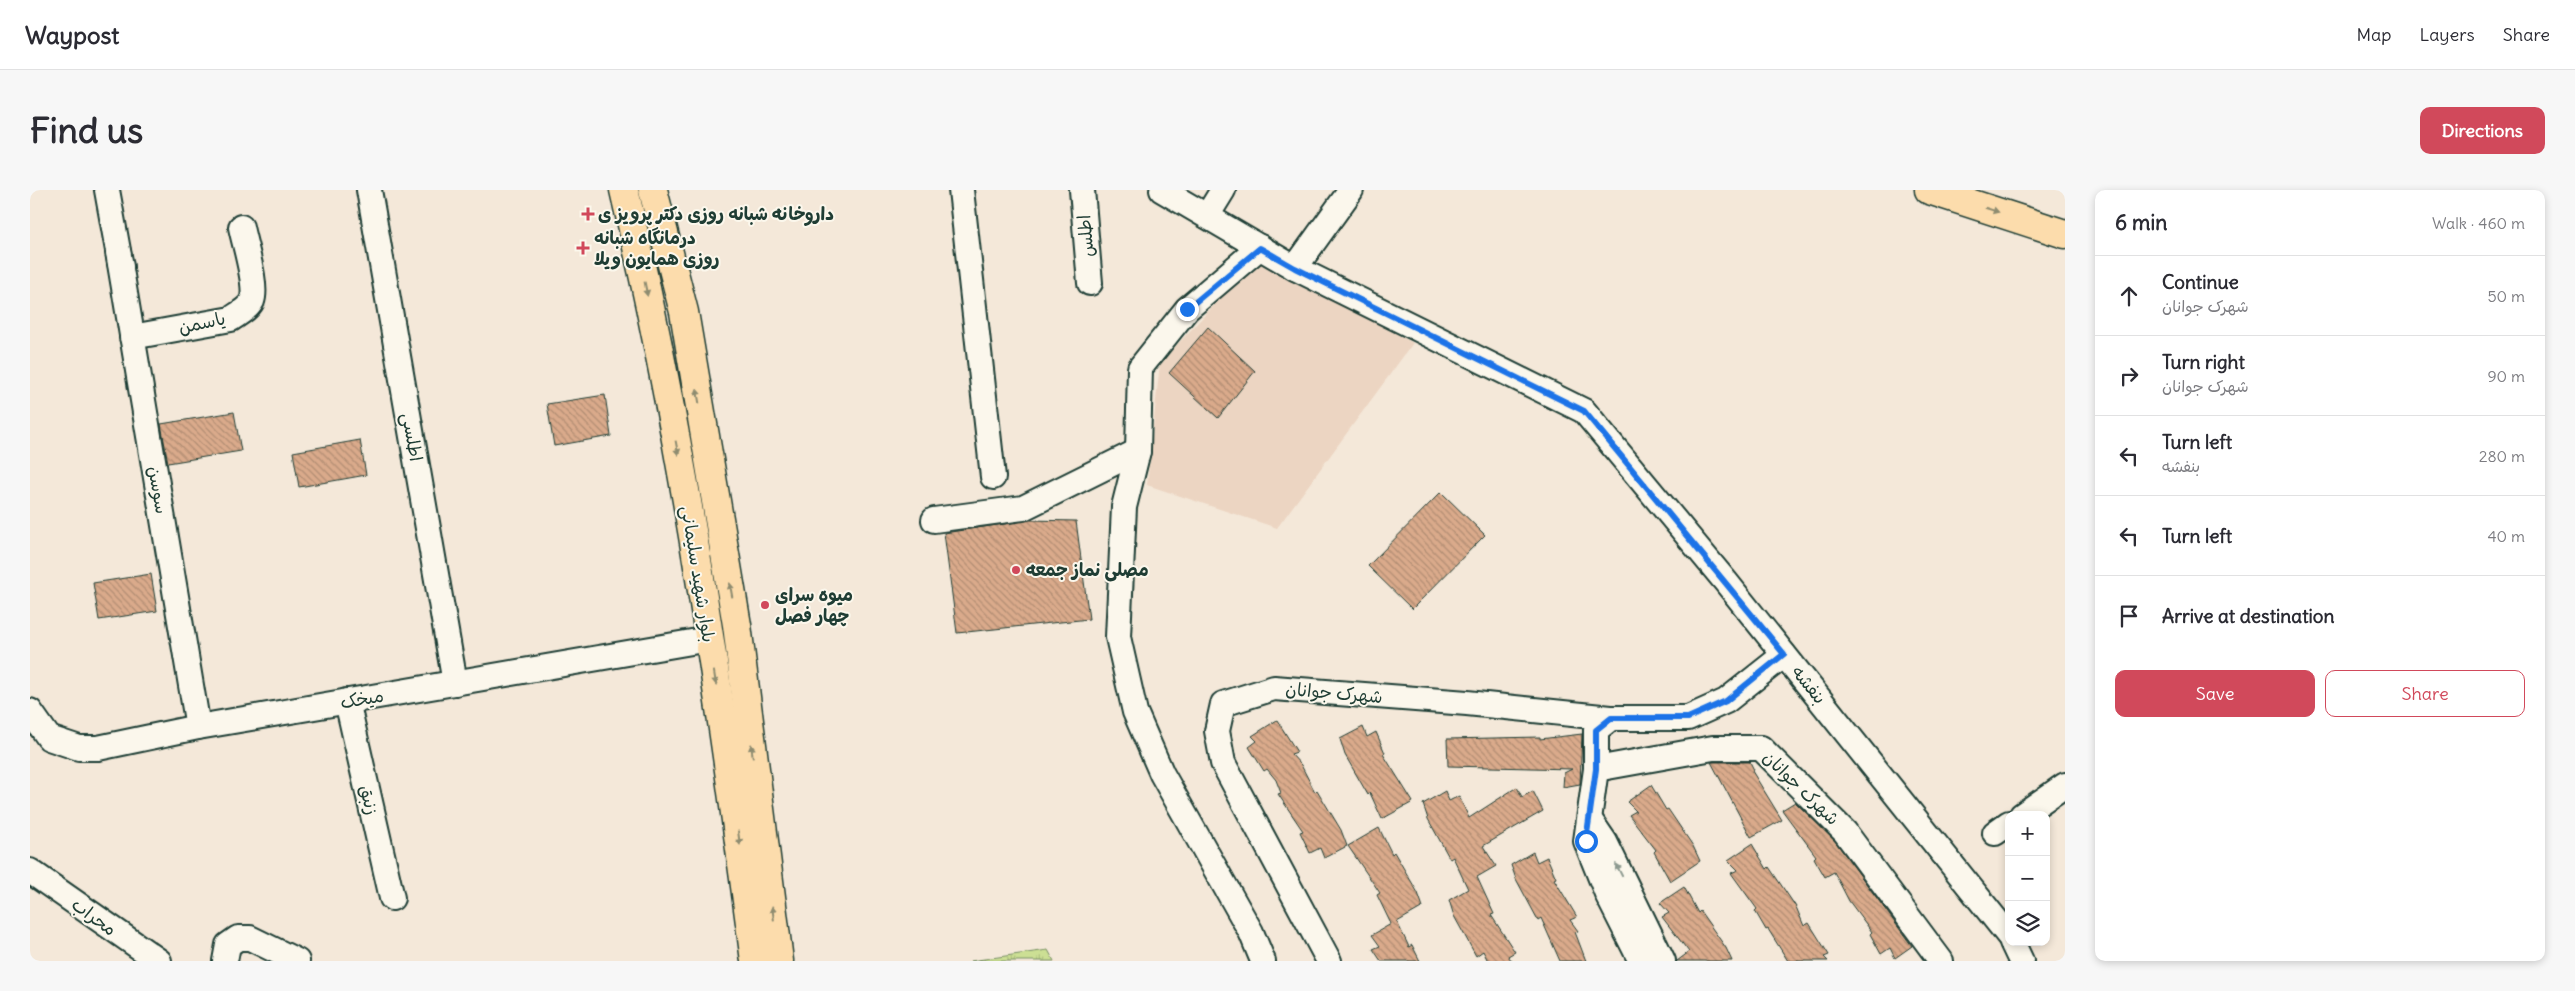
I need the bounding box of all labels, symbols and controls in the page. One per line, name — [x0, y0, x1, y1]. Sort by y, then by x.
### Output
text: Waypost — [25, 20, 119, 50]
text: Map — [2356, 23, 2391, 46]
text: Layers — [2419, 23, 2475, 46]
text: Share — [2503, 23, 2550, 46]
button: Directions — [2420, 107, 2545, 154]
text: Find us — [30, 108, 143, 152]
place label: داروخانه شبانه روزی دکتر پرویز ی — [598, 202, 834, 226]
one-way arrow — [1985, 207, 2000, 215]
marker: داروخانه شبانه روزی دکتر پرویز ی — [582, 208, 594, 220]
text: 6 min — [2115, 209, 2167, 236]
text: Walk · 460 m — [2432, 213, 2525, 233]
street label: اطلس — [1072, 214, 1099, 258]
place label: درمانگاه شبانه روزی همایون ویلا — [594, 226, 720, 270]
marker: درمانگاه شبانه روزی همایون ویلا — [576, 241, 590, 255]
text: Continue — [2162, 270, 2239, 294]
one-way arrow — [642, 281, 650, 296]
icon: ahead — [2115, 282, 2143, 310]
text: 50 m — [2487, 286, 2525, 306]
text: شهرک جوانان — [2162, 296, 2249, 316]
route end — [1176, 298, 1199, 321]
street label: یاسمن — [176, 306, 227, 339]
text: Turn right — [2162, 350, 2245, 374]
icon: right — [2115, 362, 2143, 390]
text: 90 m — [2487, 366, 2525, 386]
text: شهرک جوانان — [2162, 376, 2249, 396]
one-way arrow — [694, 387, 702, 403]
street label: اطلسی — [397, 411, 428, 463]
text: Turn left — [2162, 430, 2232, 454]
one-way arrow — [673, 441, 681, 457]
icon: left — [2115, 442, 2143, 470]
text: 280 m — [2479, 446, 2525, 466]
text: بنفشه — [2162, 456, 2200, 476]
street label: سوسن — [143, 464, 174, 516]
street label: بلوار شهید سلیمانی — [676, 504, 721, 644]
icon: left — [2115, 522, 2143, 550]
text: Turn left — [2162, 524, 2232, 548]
text: 40 m — [2487, 526, 2525, 546]
place label: مصلی نماز جمعه — [1026, 558, 1149, 582]
marker: مصلی نماز جمعه — [1010, 564, 1022, 576]
one-way arrow — [726, 582, 734, 598]
place label: میوه سرای چهار فصل — [775, 583, 853, 627]
marker: میوه سرای چهار فصل — [759, 599, 771, 611]
icon: arrive — [2115, 602, 2143, 630]
text: Arrive at destination — [2162, 604, 2335, 628]
street label: بنفشه — [1787, 661, 1832, 709]
one-way arrow — [712, 670, 720, 686]
button: Save — [2115, 670, 2315, 717]
button: Share — [2325, 670, 2525, 717]
street label: شهرک جوانان — [1284, 677, 1384, 708]
street label: میخک — [338, 683, 385, 714]
one-way arrow — [748, 743, 756, 759]
street label: شهرک جوانان — [1758, 745, 1844, 830]
street label: زنبق — [355, 783, 384, 817]
map controls — [2005, 811, 2050, 946]
button: + — [2005, 811, 2050, 856]
route start — [1575, 830, 1598, 853]
one-way arrow — [735, 831, 743, 847]
button: − — [2005, 856, 2050, 901]
one-way arrow — [1615, 863, 1623, 877]
street label: محراب — [67, 893, 121, 941]
button: layers — [2005, 901, 2050, 946]
one-way arrow — [769, 904, 777, 920]

